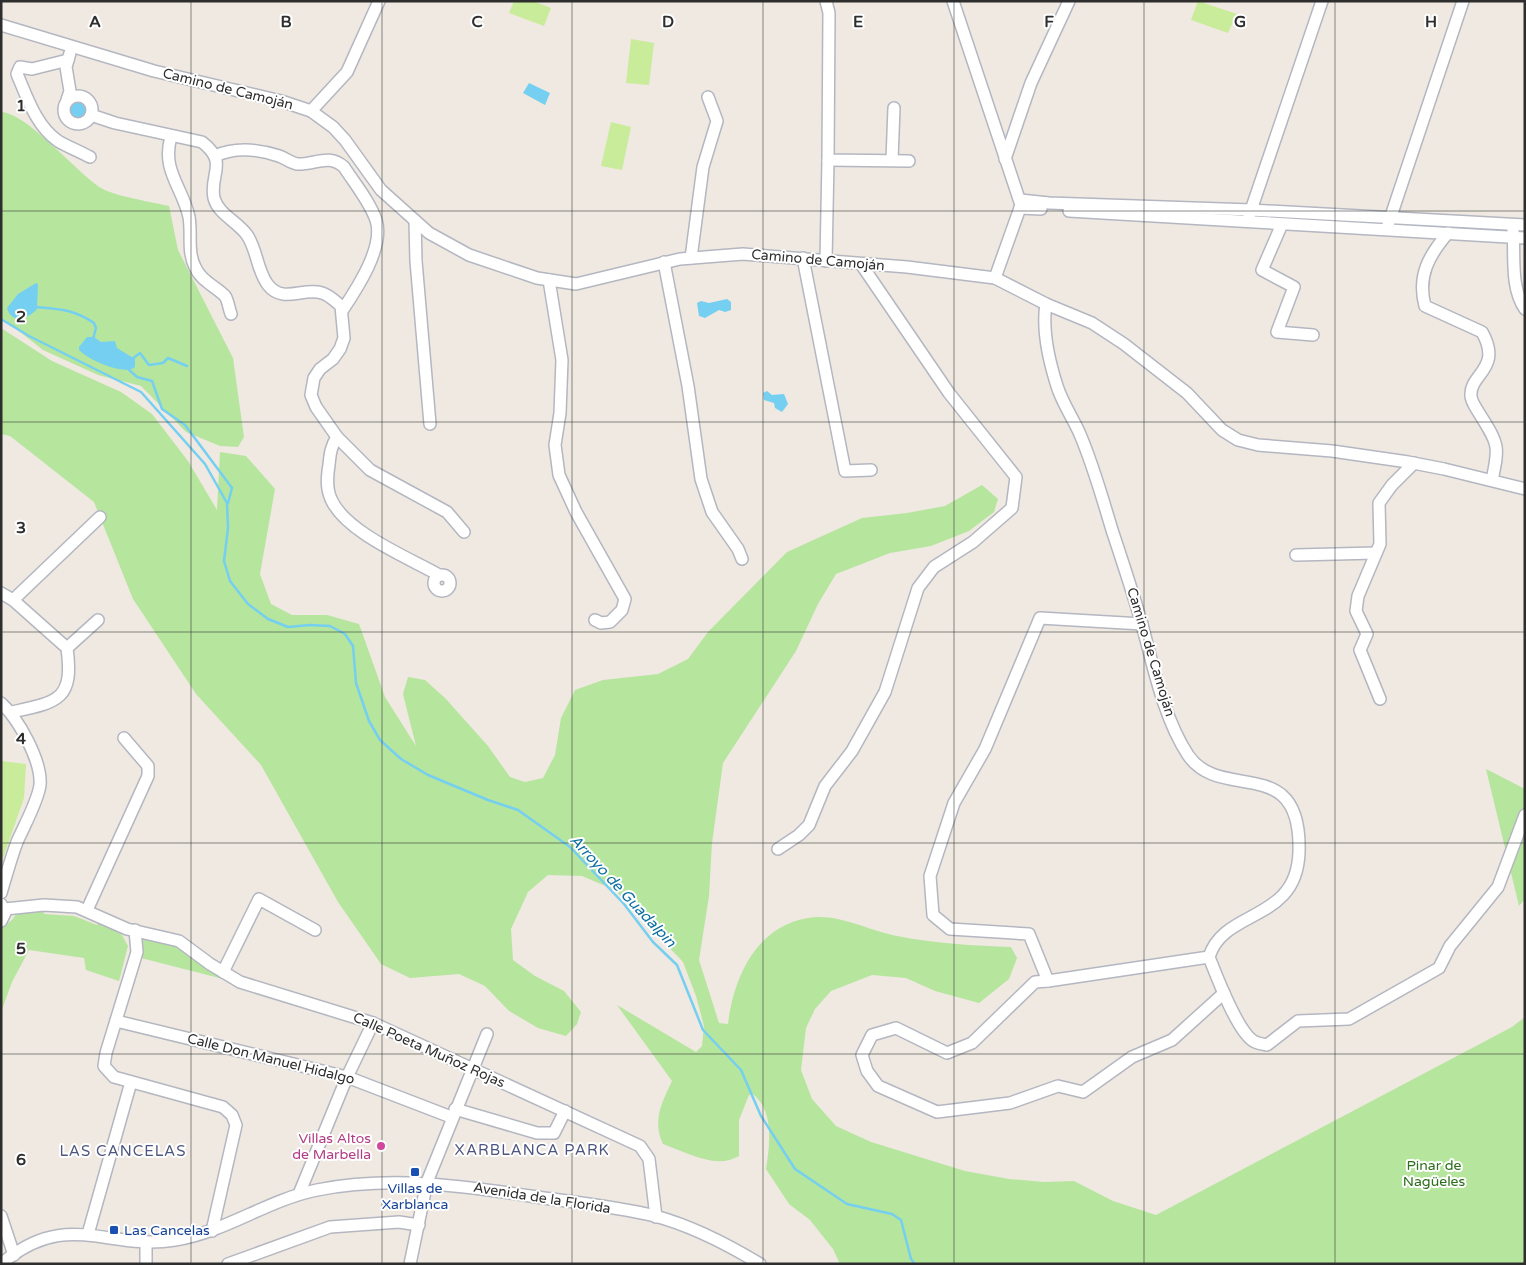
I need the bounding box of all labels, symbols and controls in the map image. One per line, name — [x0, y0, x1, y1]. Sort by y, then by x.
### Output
text: A — [89, 12, 101, 32]
text: B — [280, 12, 292, 32]
text: C — [471, 12, 483, 32]
text: D — [662, 12, 674, 32]
text: E — [853, 12, 863, 32]
text: F — [1044, 12, 1054, 32]
text: G — [1234, 12, 1246, 32]
text: H — [1425, 12, 1437, 32]
street label: Camino de Camoján — [161, 65, 295, 113]
text: 1 — [16, 96, 26, 116]
street label: Camino de Camoján — [751, 246, 885, 274]
text: 2 — [16, 307, 26, 327]
text: 3 — [16, 518, 26, 538]
street label: Camino de Camoján — [1123, 585, 1179, 719]
text: 4 — [16, 729, 26, 749]
water label: Arroyo de Guadalpin — [566, 831, 680, 952]
text: 5 — [16, 939, 26, 959]
street label: Calle Poeta Muñoz Rojas — [350, 1009, 508, 1091]
street label: Calle Don Manuel Hidalgo — [186, 1030, 356, 1088]
place label: Villas Altos de Marbella — [292, 1130, 371, 1163]
marker: Villas Altos de Marbella — [375, 1140, 387, 1152]
district label: XARBLANCA PARK — [454, 1141, 610, 1159]
district label: LAS CANCELAS — [59, 1142, 187, 1160]
text: 6 — [16, 1150, 26, 1170]
park label: Pinar de Nagüeles — [1403, 1157, 1466, 1190]
marker: Villas de Xarblanca — [409, 1166, 421, 1178]
street label: Avenida de la Florida — [472, 1179, 612, 1217]
place label: Villas de Xarblanca — [382, 1180, 448, 1213]
place label: Las Cancelas — [124, 1222, 210, 1239]
marker: Las Cancelas — [108, 1224, 120, 1236]

